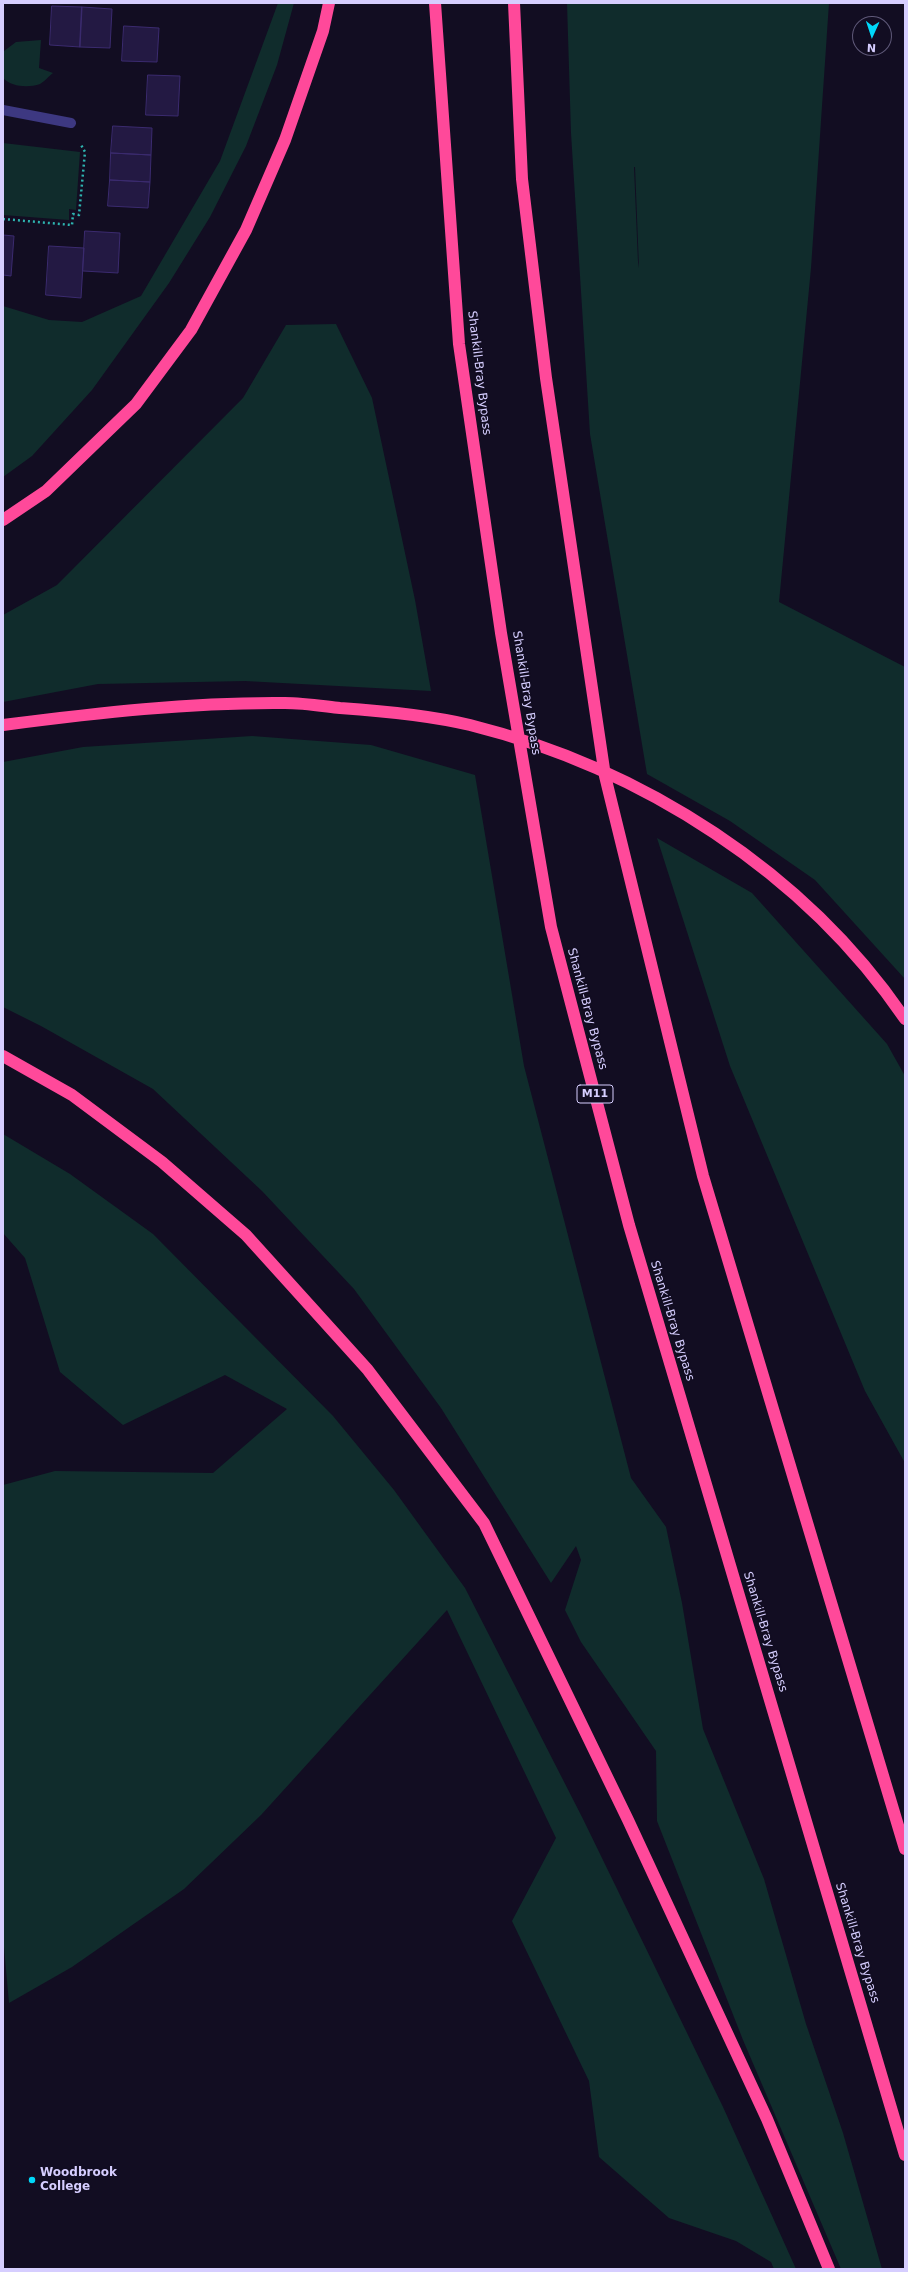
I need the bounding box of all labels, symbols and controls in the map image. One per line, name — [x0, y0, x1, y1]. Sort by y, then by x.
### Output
north arrow — [852, 16, 892, 56]
text: N — [866, 41, 876, 54]
street label: Shankill-Bray Bypass — [464, 310, 494, 436]
street label: Shankill-Bray Bypass — [509, 630, 543, 756]
street label: Shankill-Bray Bypass — [564, 947, 610, 1071]
road number: M11 — [577, 1085, 613, 1103]
street label: Shankill-Bray Bypass — [647, 1259, 697, 1383]
street label: Shankill-Bray Bypass — [740, 1570, 790, 1694]
street label: Shankill-Bray Bypass — [832, 1881, 882, 2005]
place label: Woodbrook College — [40, 2166, 117, 2194]
marker: Woodbrook College — [27, 2175, 37, 2185]

